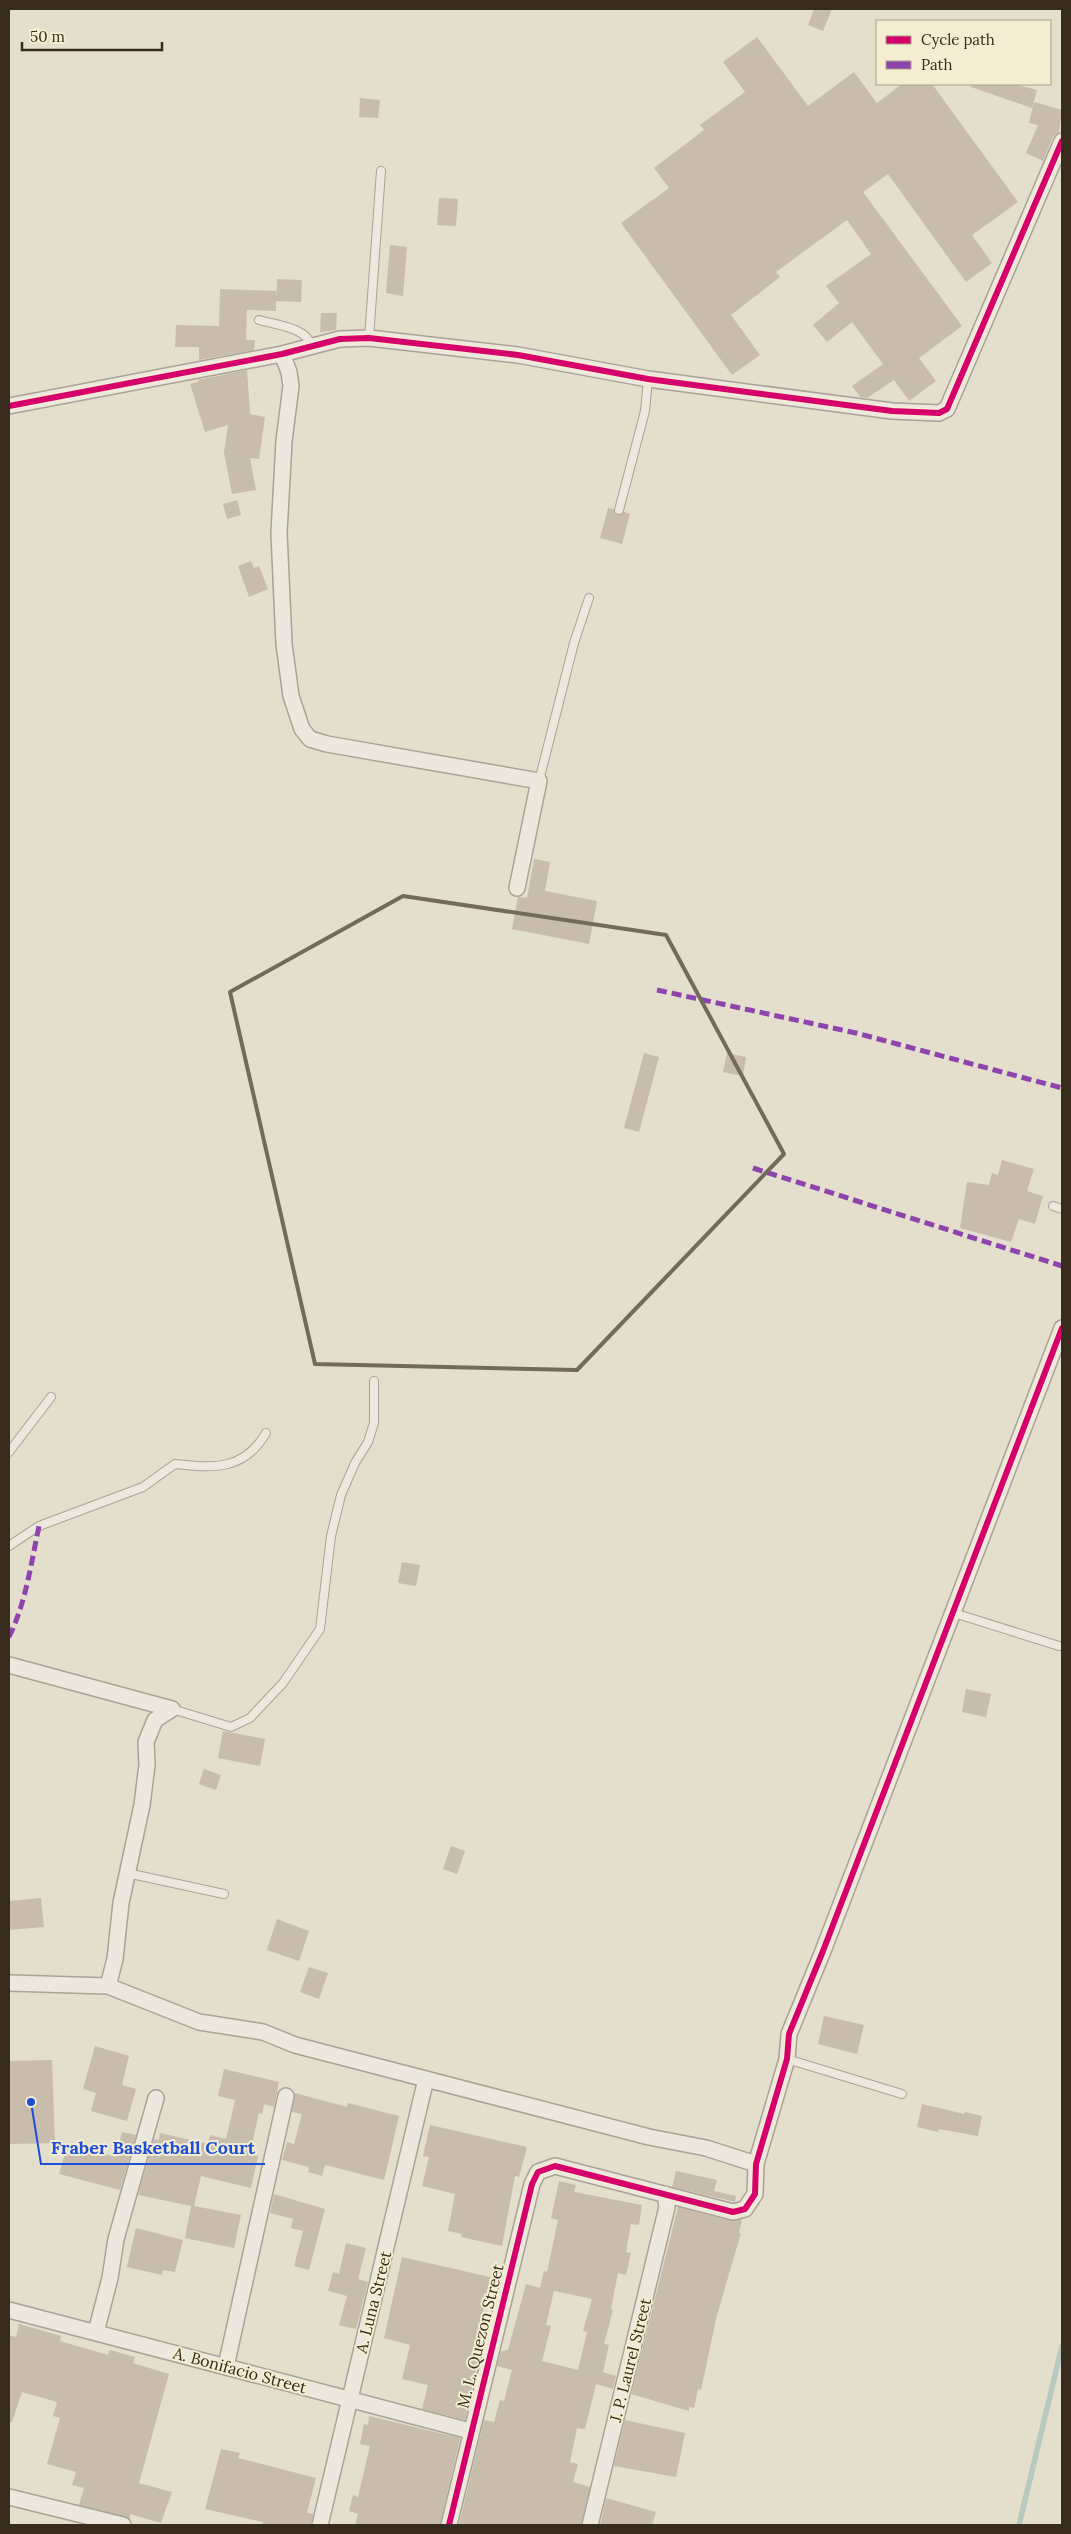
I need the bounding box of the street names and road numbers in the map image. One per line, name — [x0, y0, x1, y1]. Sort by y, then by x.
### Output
street label: A. Luna Street — [350, 2248, 396, 2356]
street label: M. L. Quezon Street — [452, 2261, 508, 2410]
street label: J. P. Laurel Street — [605, 2295, 655, 2425]
street label: A. Bonifacio Street — [170, 2342, 310, 2398]

